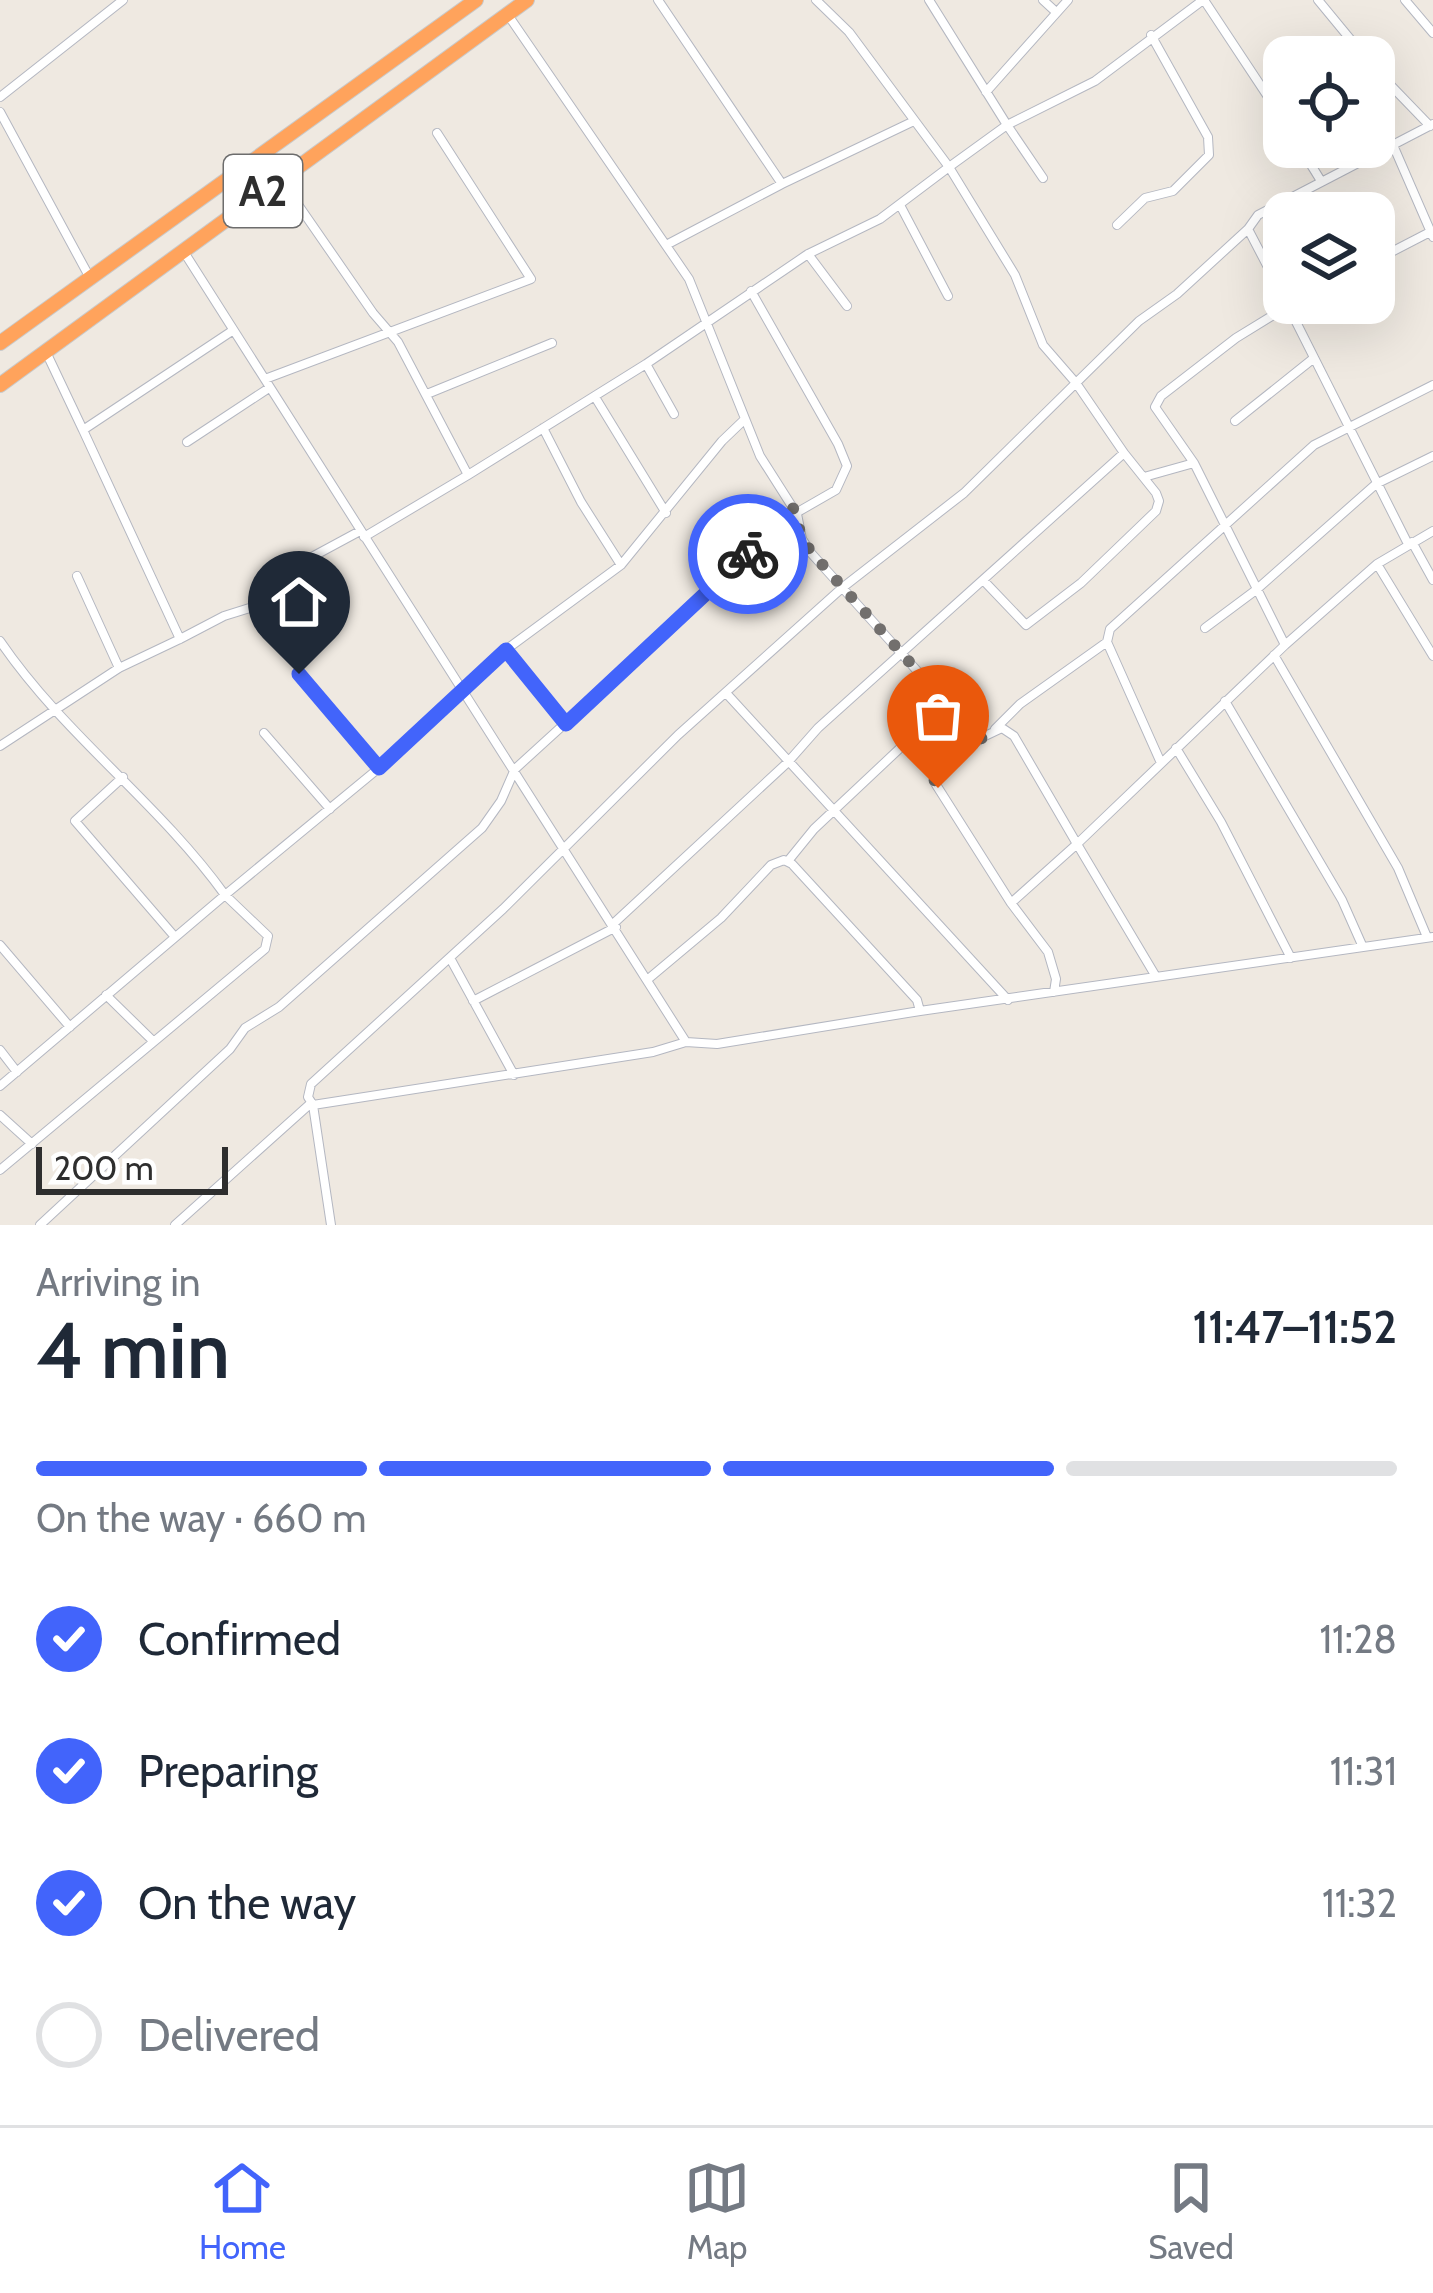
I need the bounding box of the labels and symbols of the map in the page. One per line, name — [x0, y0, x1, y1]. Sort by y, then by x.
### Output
road number: A2 — [224, 155, 302, 227]
courier — [688, 494, 808, 614]
pin — [248, 551, 350, 674]
pin — [887, 665, 989, 788]
scale bar — [36, 1141, 228, 1194]

